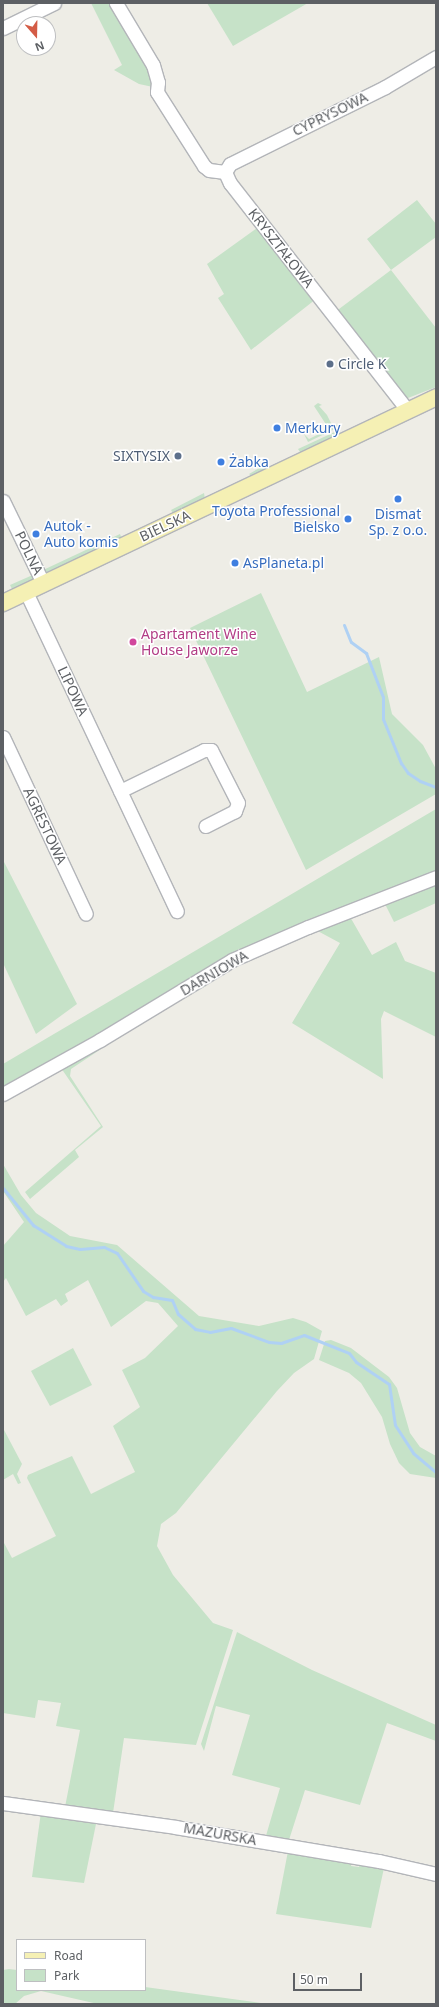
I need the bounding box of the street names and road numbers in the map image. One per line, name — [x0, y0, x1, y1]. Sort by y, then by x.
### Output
street label: CYPRYSOWA — [290, 89, 370, 139]
street label: KRYSZTAŁOWA — [245, 205, 317, 291]
street label: BIELSKA — [137, 507, 193, 545]
street label: POLNA — [11, 528, 47, 578]
street label: LIPOWA — [54, 664, 92, 718]
street label: AGRESTOWA — [20, 785, 70, 867]
street label: DARNIOWA — [177, 947, 251, 999]
street label: MAZURSKA — [182, 1819, 258, 1849]

